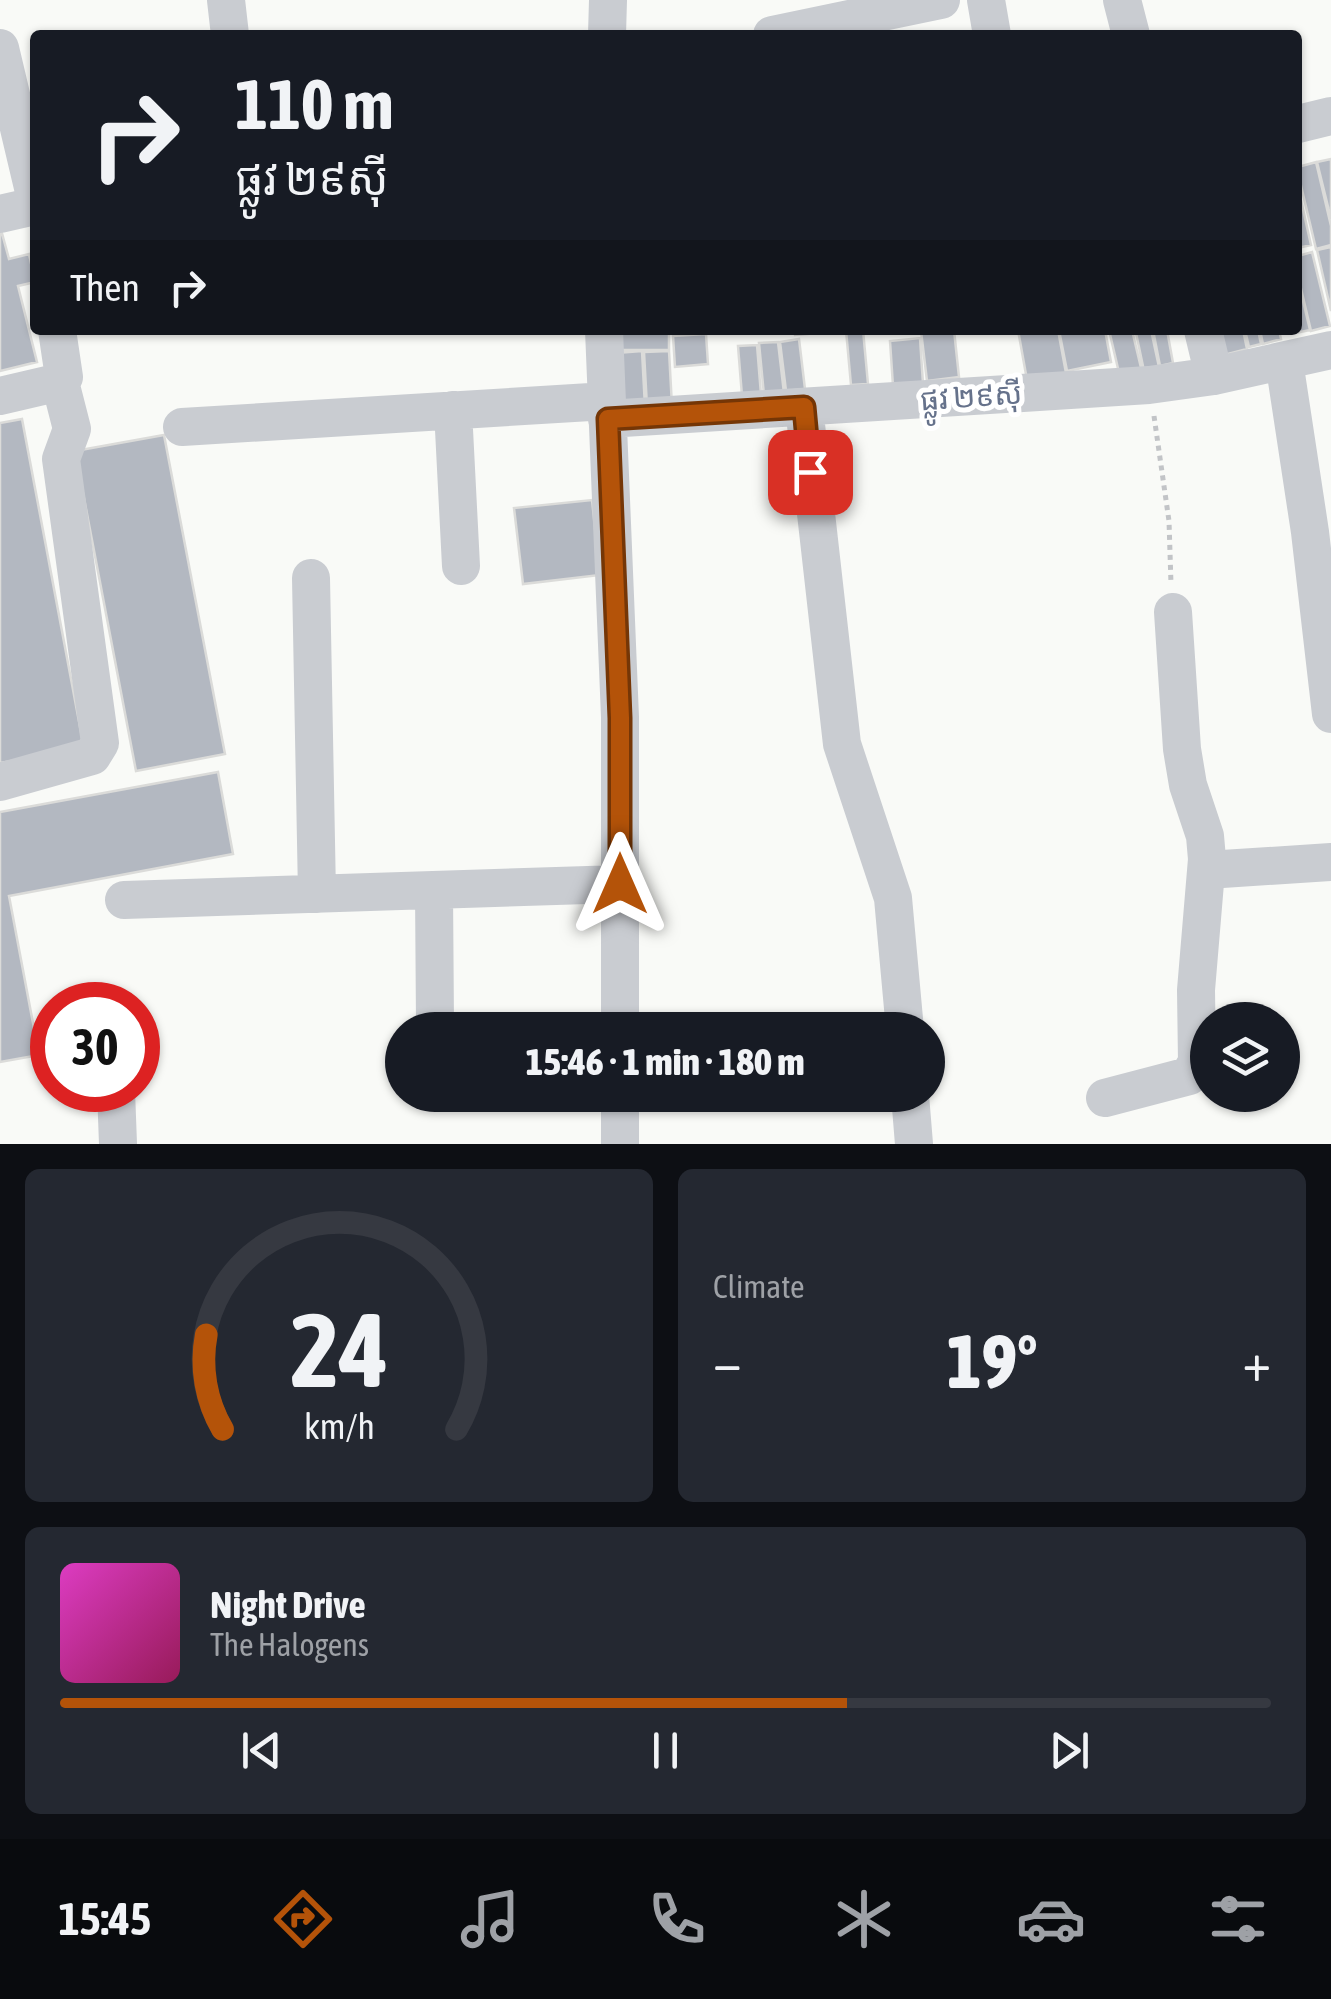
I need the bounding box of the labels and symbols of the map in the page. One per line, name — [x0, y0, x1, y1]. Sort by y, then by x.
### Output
street label: ផ្លូវ ២៩ស៊ី — [919, 375, 1024, 426]
pin — [768, 430, 853, 515]
position arrow — [568, 832, 672, 936]
speed limit sign: 30 — [30, 982, 160, 1112]

